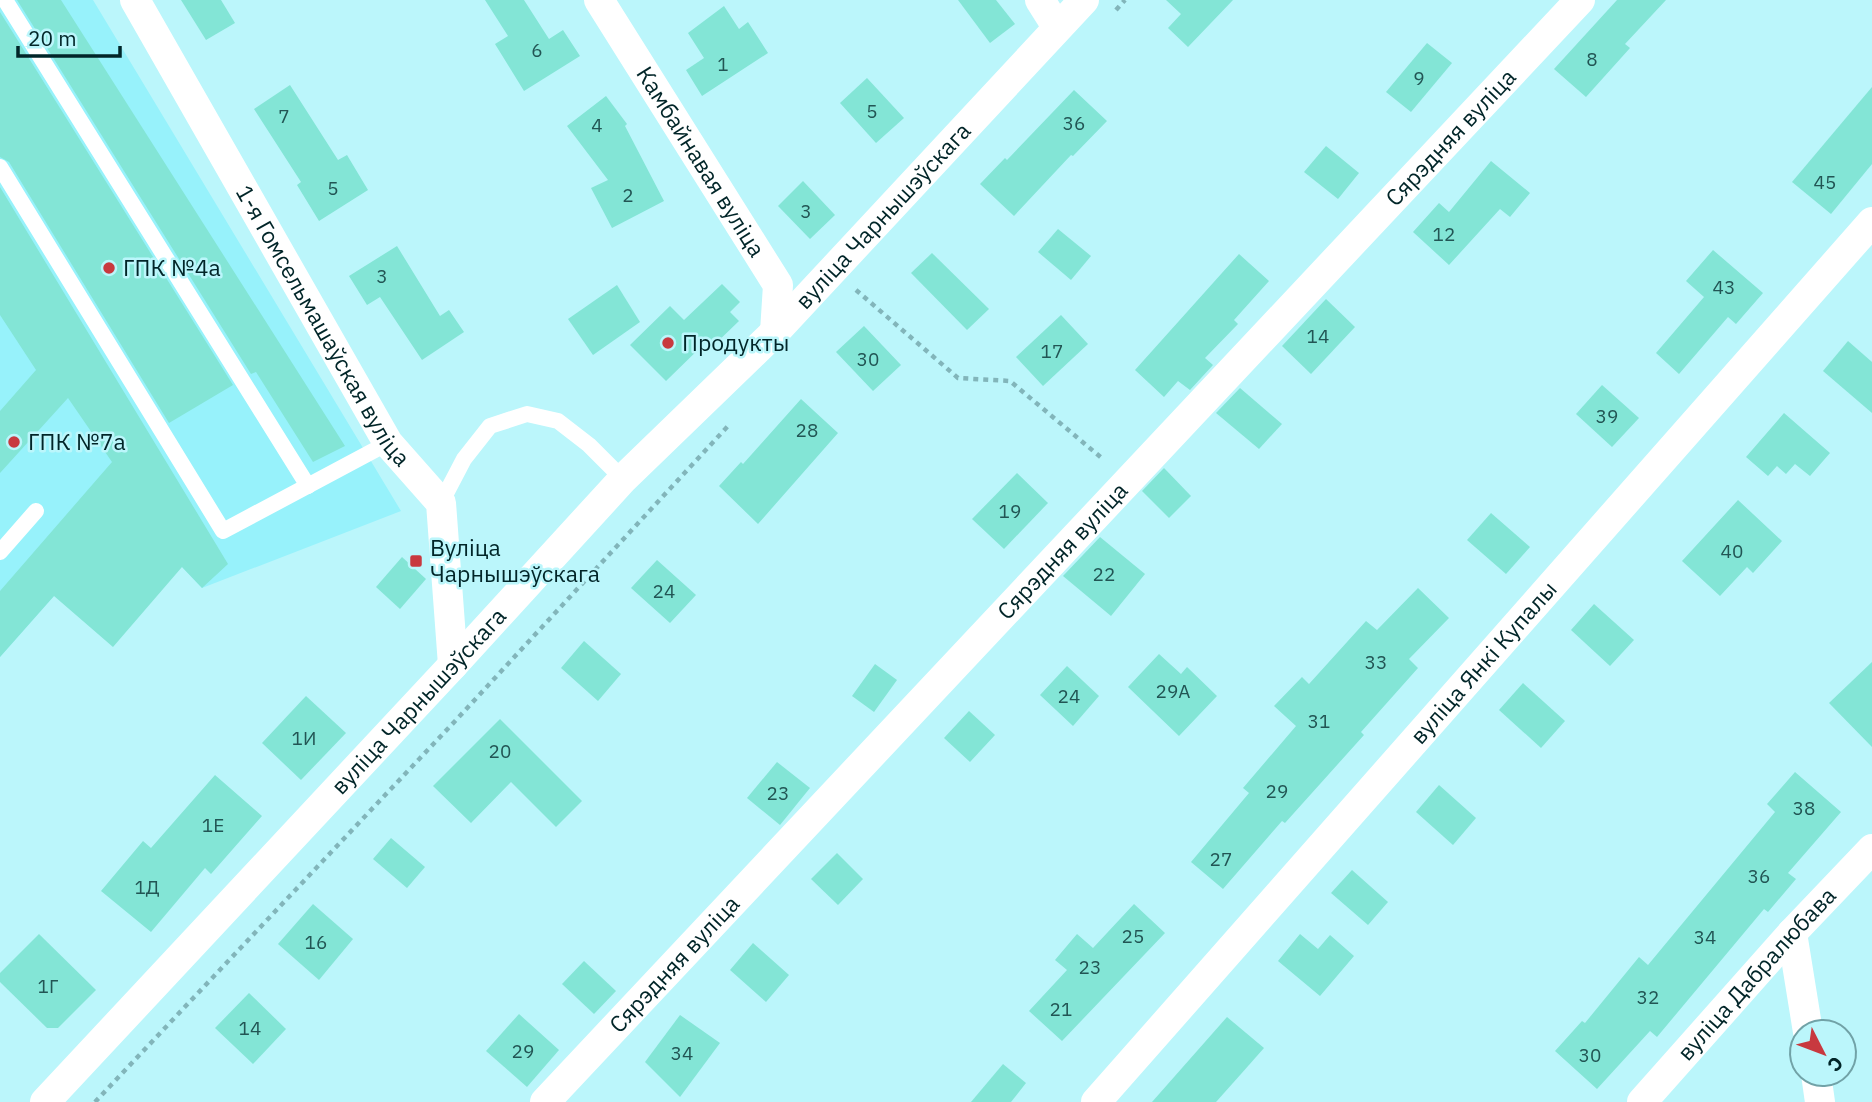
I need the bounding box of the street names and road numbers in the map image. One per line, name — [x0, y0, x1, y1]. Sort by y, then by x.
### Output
street label: Камбайнавая вуліца — [630, 60, 773, 262]
street label: Сярэдняя вуліца — [1378, 62, 1522, 212]
street label: вуліца Чарнышэўскага — [788, 116, 977, 315]
street label: 1-я Гомсельмашаўская вуліца — [230, 179, 417, 472]
street label: Сярэдняя вуліца — [990, 475, 1134, 625]
street label: вуліца Янкі Купалы — [1403, 574, 1563, 750]
street label: вуліца Чарнышэўскага — [324, 601, 512, 800]
street label: вуліца Дабралюбава — [1670, 880, 1842, 1066]
street label: Сярэдняя вуліца — [602, 889, 745, 1039]

